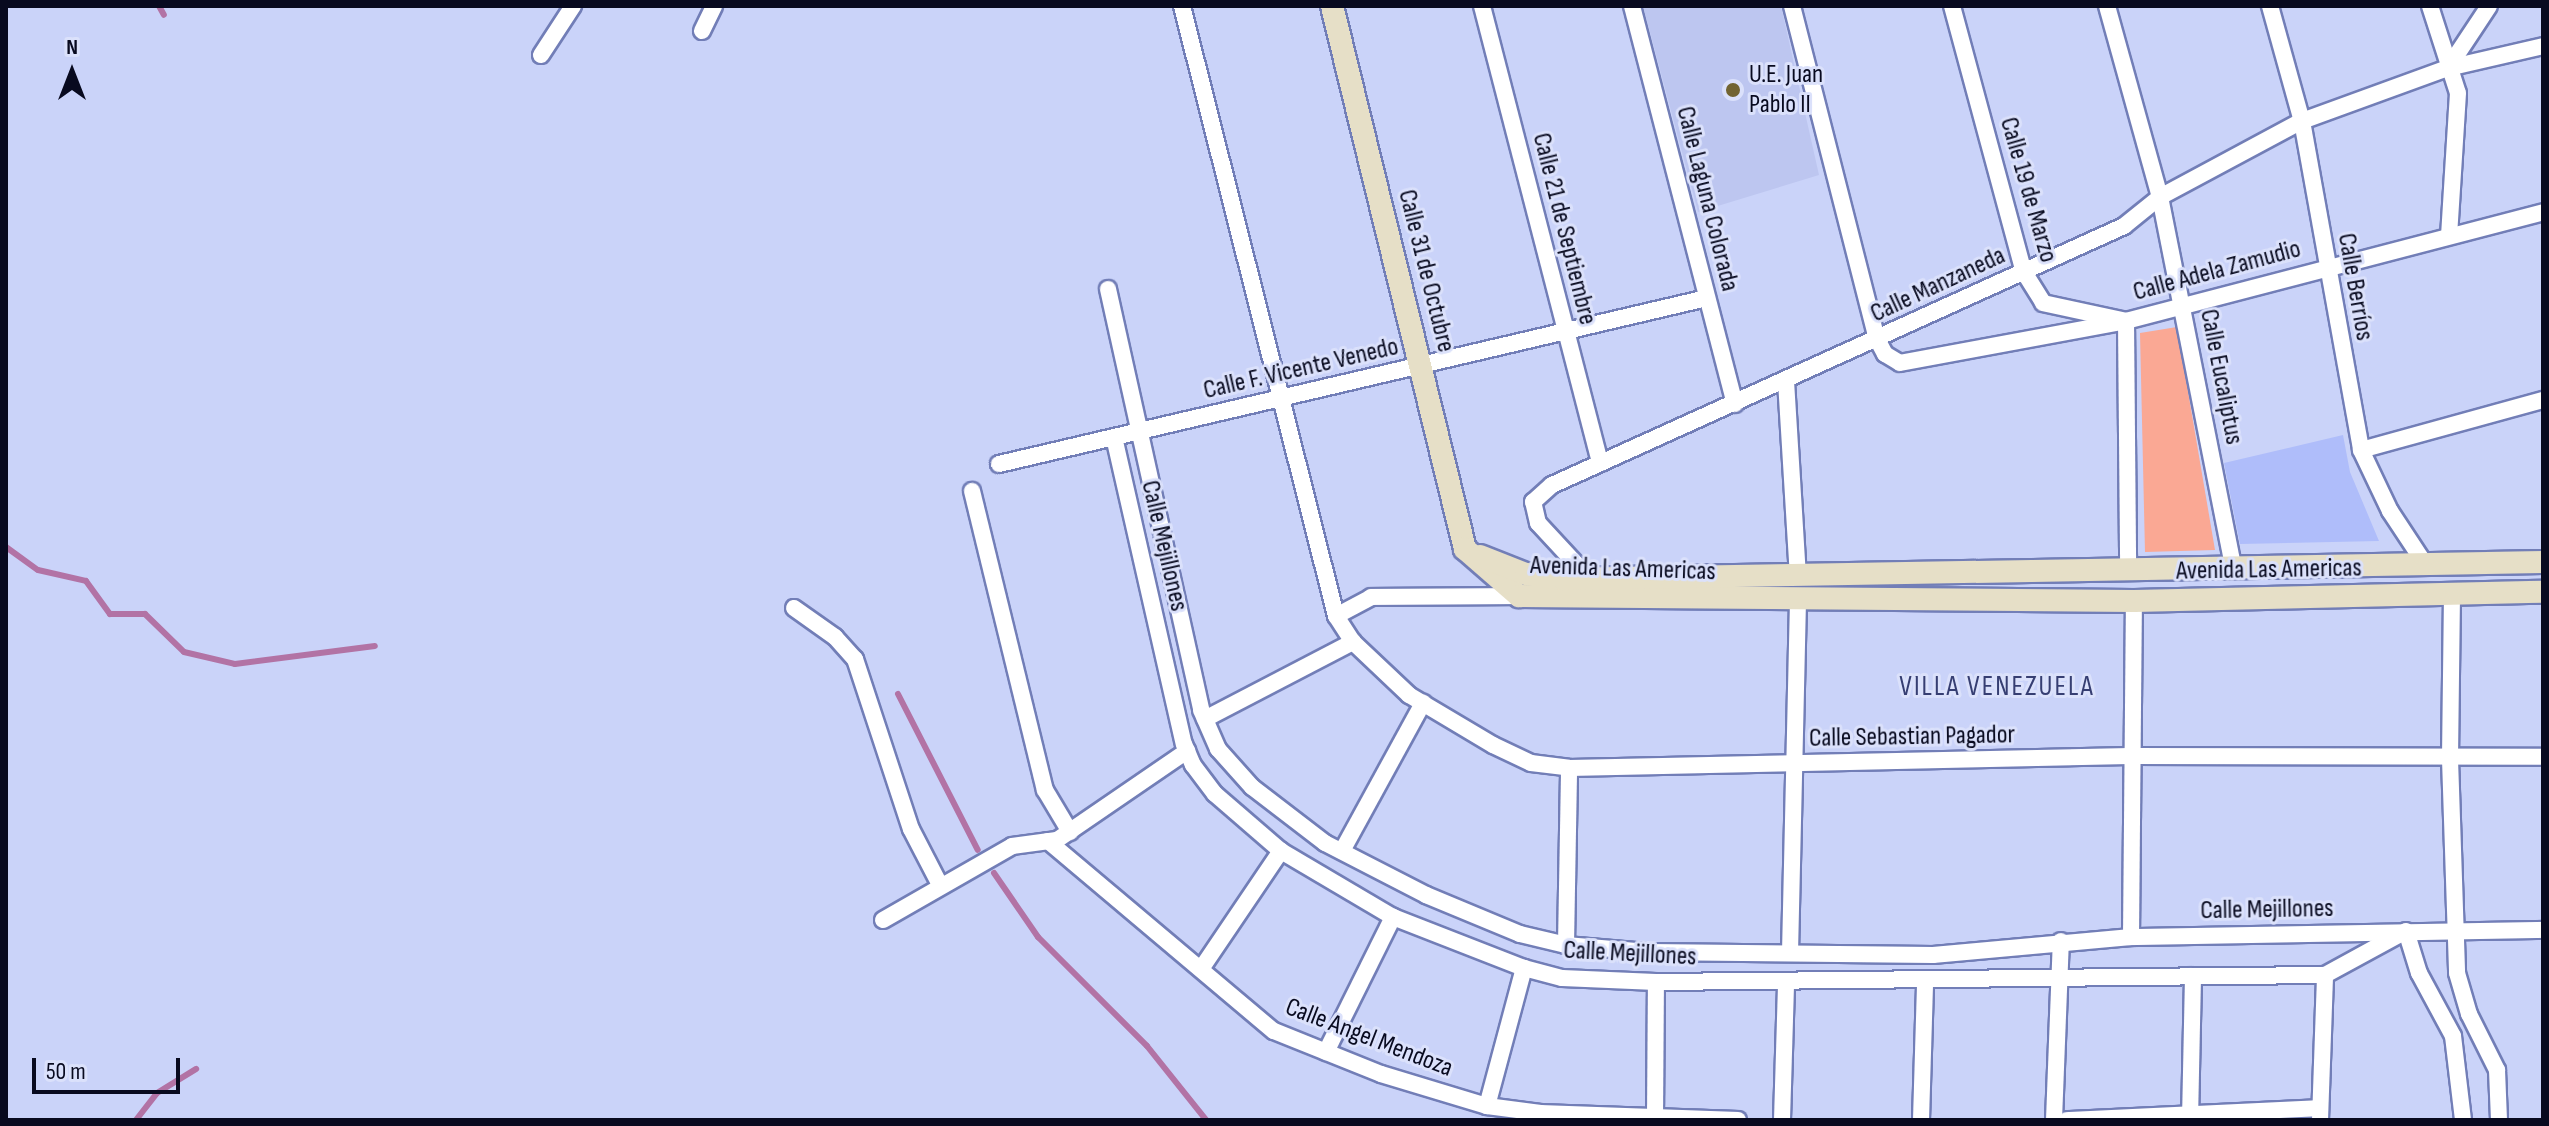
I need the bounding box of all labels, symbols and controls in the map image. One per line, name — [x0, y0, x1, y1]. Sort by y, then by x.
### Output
north arrow — [32, 32, 112, 112]
text: N — [66, 34, 78, 61]
place label: U.E. Juan Pablo II — [1749, 59, 1823, 120]
marker: U.E. Juan Pablo II — [1724, 81, 1742, 99]
street label: Calle Laguna Colorada — [1669, 103, 1745, 295]
street label: Calle 19 de Marzo — [1992, 114, 2064, 266]
street label: Calle 21 de Septiembre — [1525, 130, 1603, 328]
street label: Calle 31 de Octubre — [1391, 187, 1461, 355]
street label: Calle Berríos — [2330, 231, 2380, 343]
street label: Calle Adela Zamudio — [2130, 234, 2304, 308]
street label: Calle Manzaneda — [1866, 240, 2010, 330]
street label: Calle Eucaliptus — [2193, 307, 2249, 447]
street label: Calle F. Vicente Venedo — [1201, 331, 1401, 407]
street label: Calle Mejillones — [1134, 478, 1194, 614]
street label: Avenida Las Americas — [1530, 550, 1716, 588]
street label: Avenida Las Americas — [2176, 553, 2362, 587]
district label: VILLA VENEZUELA — [1899, 670, 2095, 704]
street label: Calle Sebastian Pagador — [1809, 720, 2015, 754]
street label: Calle Mejillones — [2200, 893, 2334, 927]
street label: Calle Mejillones — [1563, 935, 1697, 973]
street label: Calle Angel Mendoza — [1281, 992, 1457, 1084]
scale bar — [36, 1042, 184, 1092]
text: 50 m — [46, 1057, 86, 1086]

